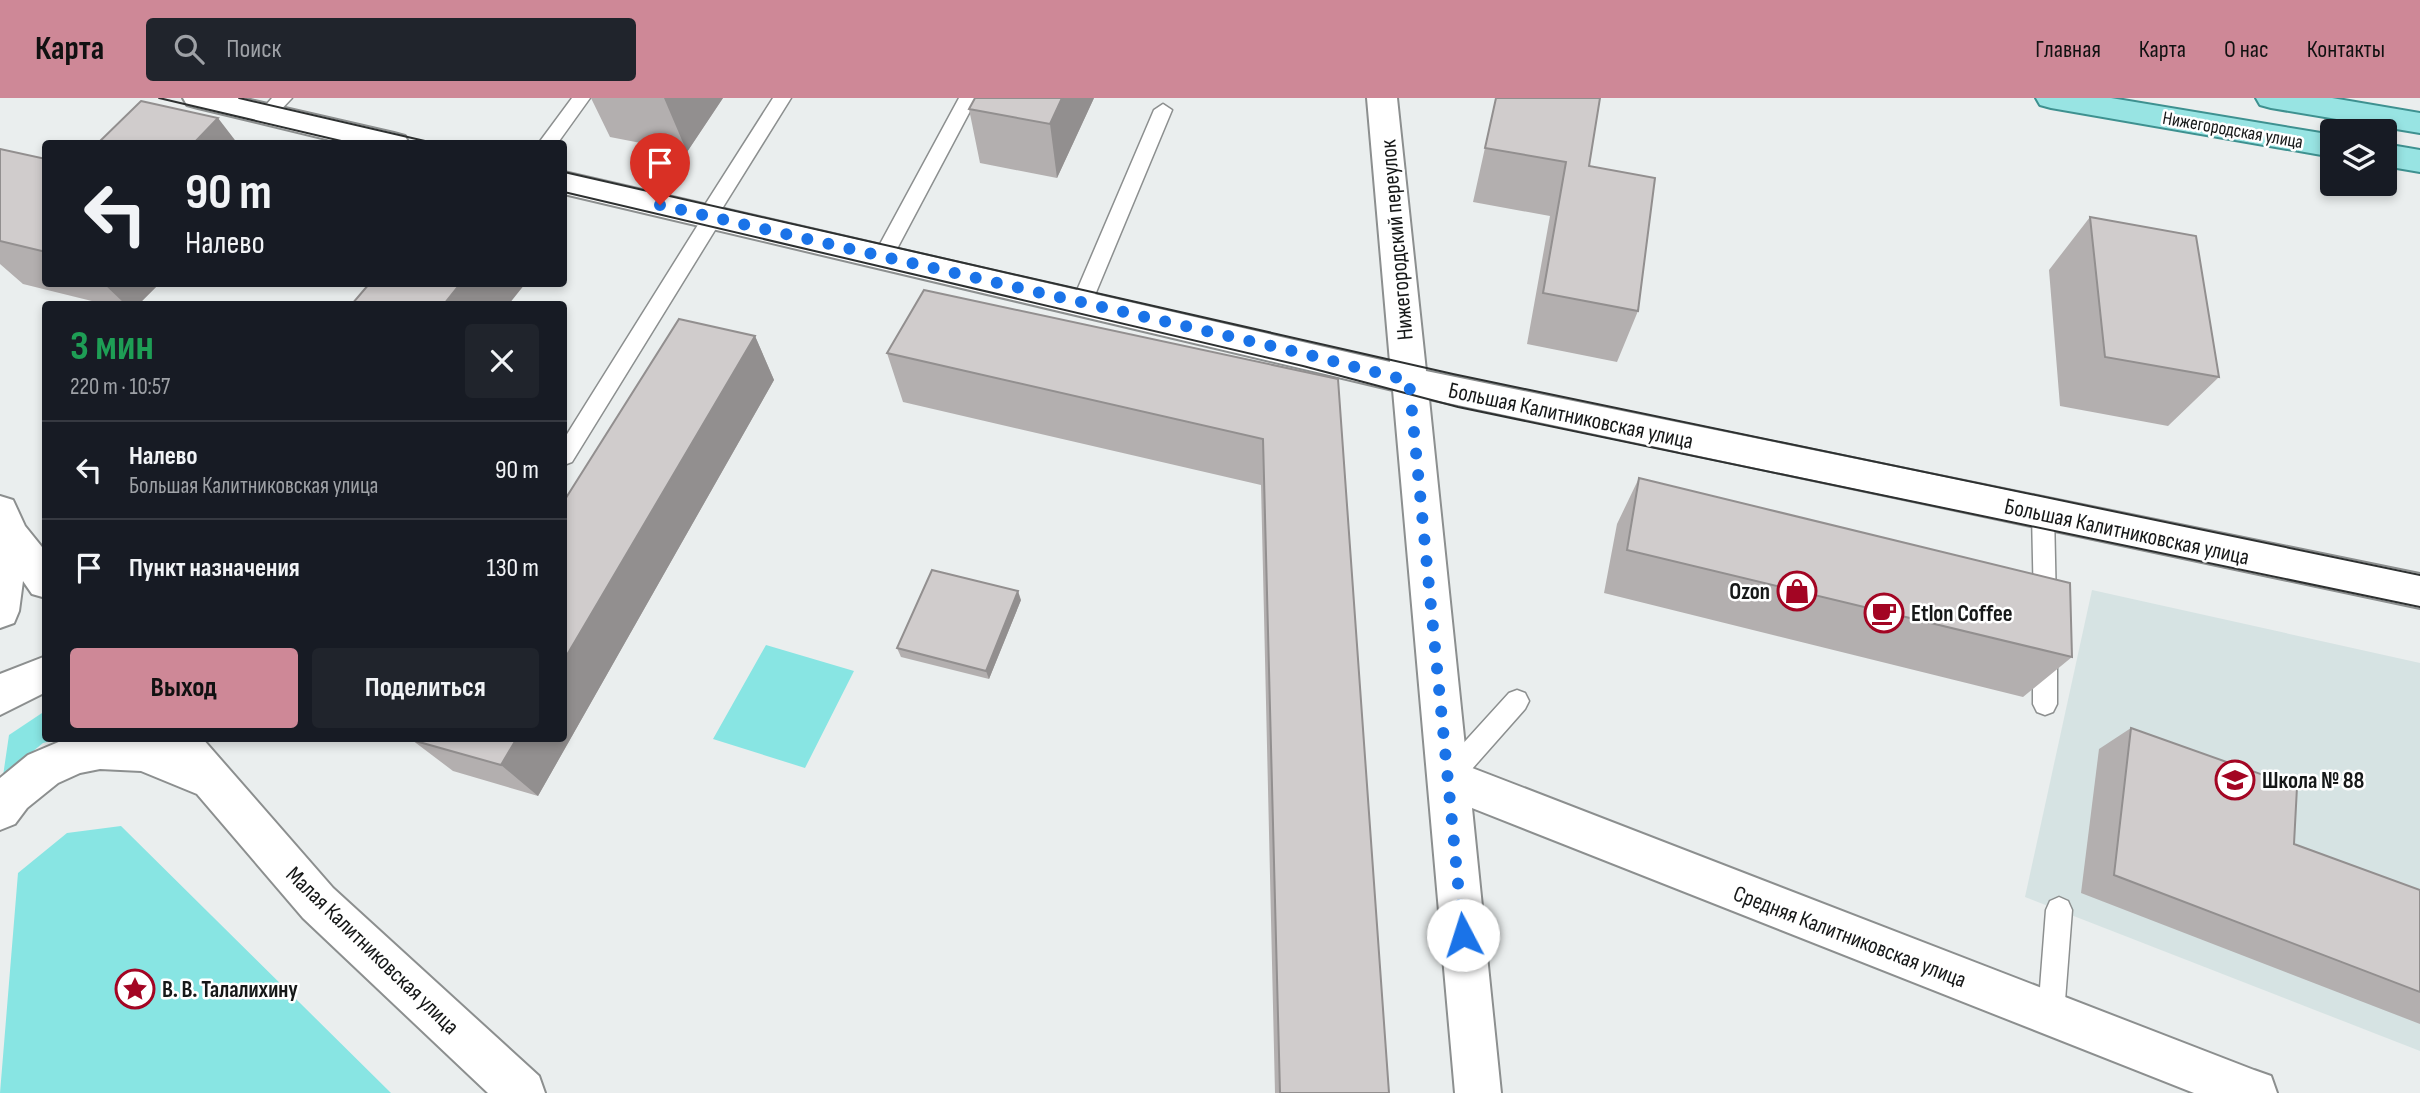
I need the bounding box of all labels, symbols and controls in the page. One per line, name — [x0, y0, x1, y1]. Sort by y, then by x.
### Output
search box — [146, 18, 636, 81]
text: Карта — [35, 29, 104, 69]
icon: search — [170, 30, 208, 68]
text: Поиск — [226, 34, 281, 65]
text: Главная — [2035, 35, 2101, 64]
text: Карта — [2139, 35, 2186, 64]
text: О нас — [2224, 35, 2269, 64]
text: Контакты — [2307, 35, 2385, 64]
street label: Нижегородская улица — [2161, 107, 2305, 154]
map controls — [2320, 119, 2397, 196]
button: layers — [2320, 119, 2397, 196]
pin — [630, 133, 690, 205]
street label: Нижегородский переулок — [1374, 138, 1420, 341]
icon: arrive — [641, 144, 679, 182]
text: 90 m — [185, 164, 272, 223]
icon: left — [70, 168, 161, 259]
text: Налево — [185, 224, 265, 263]
text: 3 мин — [70, 321, 154, 372]
button: close — [465, 324, 539, 398]
text: 220 m · 10:57 — [70, 373, 170, 401]
street label: Большая Калитниковская улица — [1446, 376, 1696, 456]
text: Налево — [129, 441, 198, 472]
icon: left — [70, 451, 108, 489]
text: 90 m — [495, 455, 539, 486]
text: Большая Калитниковская улица — [129, 472, 378, 500]
street label: Большая Калитниковская улица — [2002, 492, 2252, 572]
icon: arrive — [70, 549, 108, 587]
text: Пункт назначения — [129, 553, 300, 584]
text: 130 m — [487, 553, 539, 584]
shop icon: Ozon — [1776, 570, 1818, 612]
place label: Ozon — [1729, 578, 1770, 606]
cafe icon: Etlon Coffee — [1863, 592, 1905, 634]
place label: Etlon Coffee — [1911, 600, 2013, 628]
button: Выход — [70, 648, 298, 728]
button: Поделиться — [312, 648, 539, 728]
school or university icon: Школа № 88 — [2214, 759, 2256, 801]
place label: Школа № 88 — [2262, 767, 2365, 795]
street label: Малая Калитниковская улица — [280, 861, 465, 1041]
street label: Средняя Калитниковская улица — [1729, 880, 1970, 994]
position arrow — [1426, 898, 1500, 972]
place icon: В. В. Талалихину — [114, 968, 156, 1010]
place label: В. В. Талалихину — [162, 976, 298, 1004]

